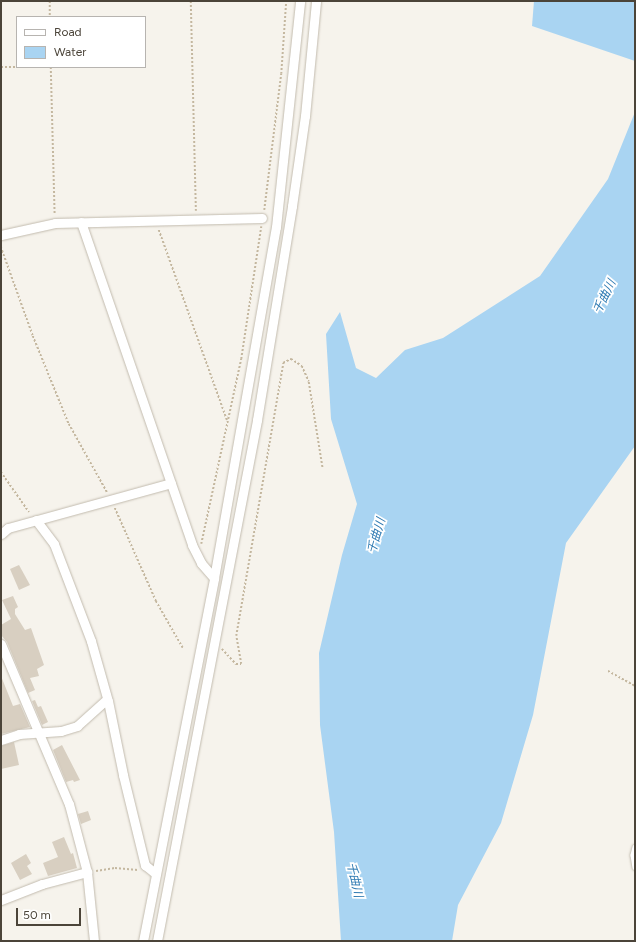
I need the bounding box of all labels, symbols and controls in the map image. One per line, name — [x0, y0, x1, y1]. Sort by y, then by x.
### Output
legend — [16, 16, 146, 68]
text: Road — [54, 25, 82, 39]
text: Water — [54, 45, 86, 59]
water label: 千曲川 — [591, 278, 619, 316]
water label: 千曲川 — [365, 517, 389, 555]
water label: 千曲川 — [343, 861, 365, 899]
scale bar — [18, 900, 83, 926]
text: 50 m — [23, 908, 51, 922]

